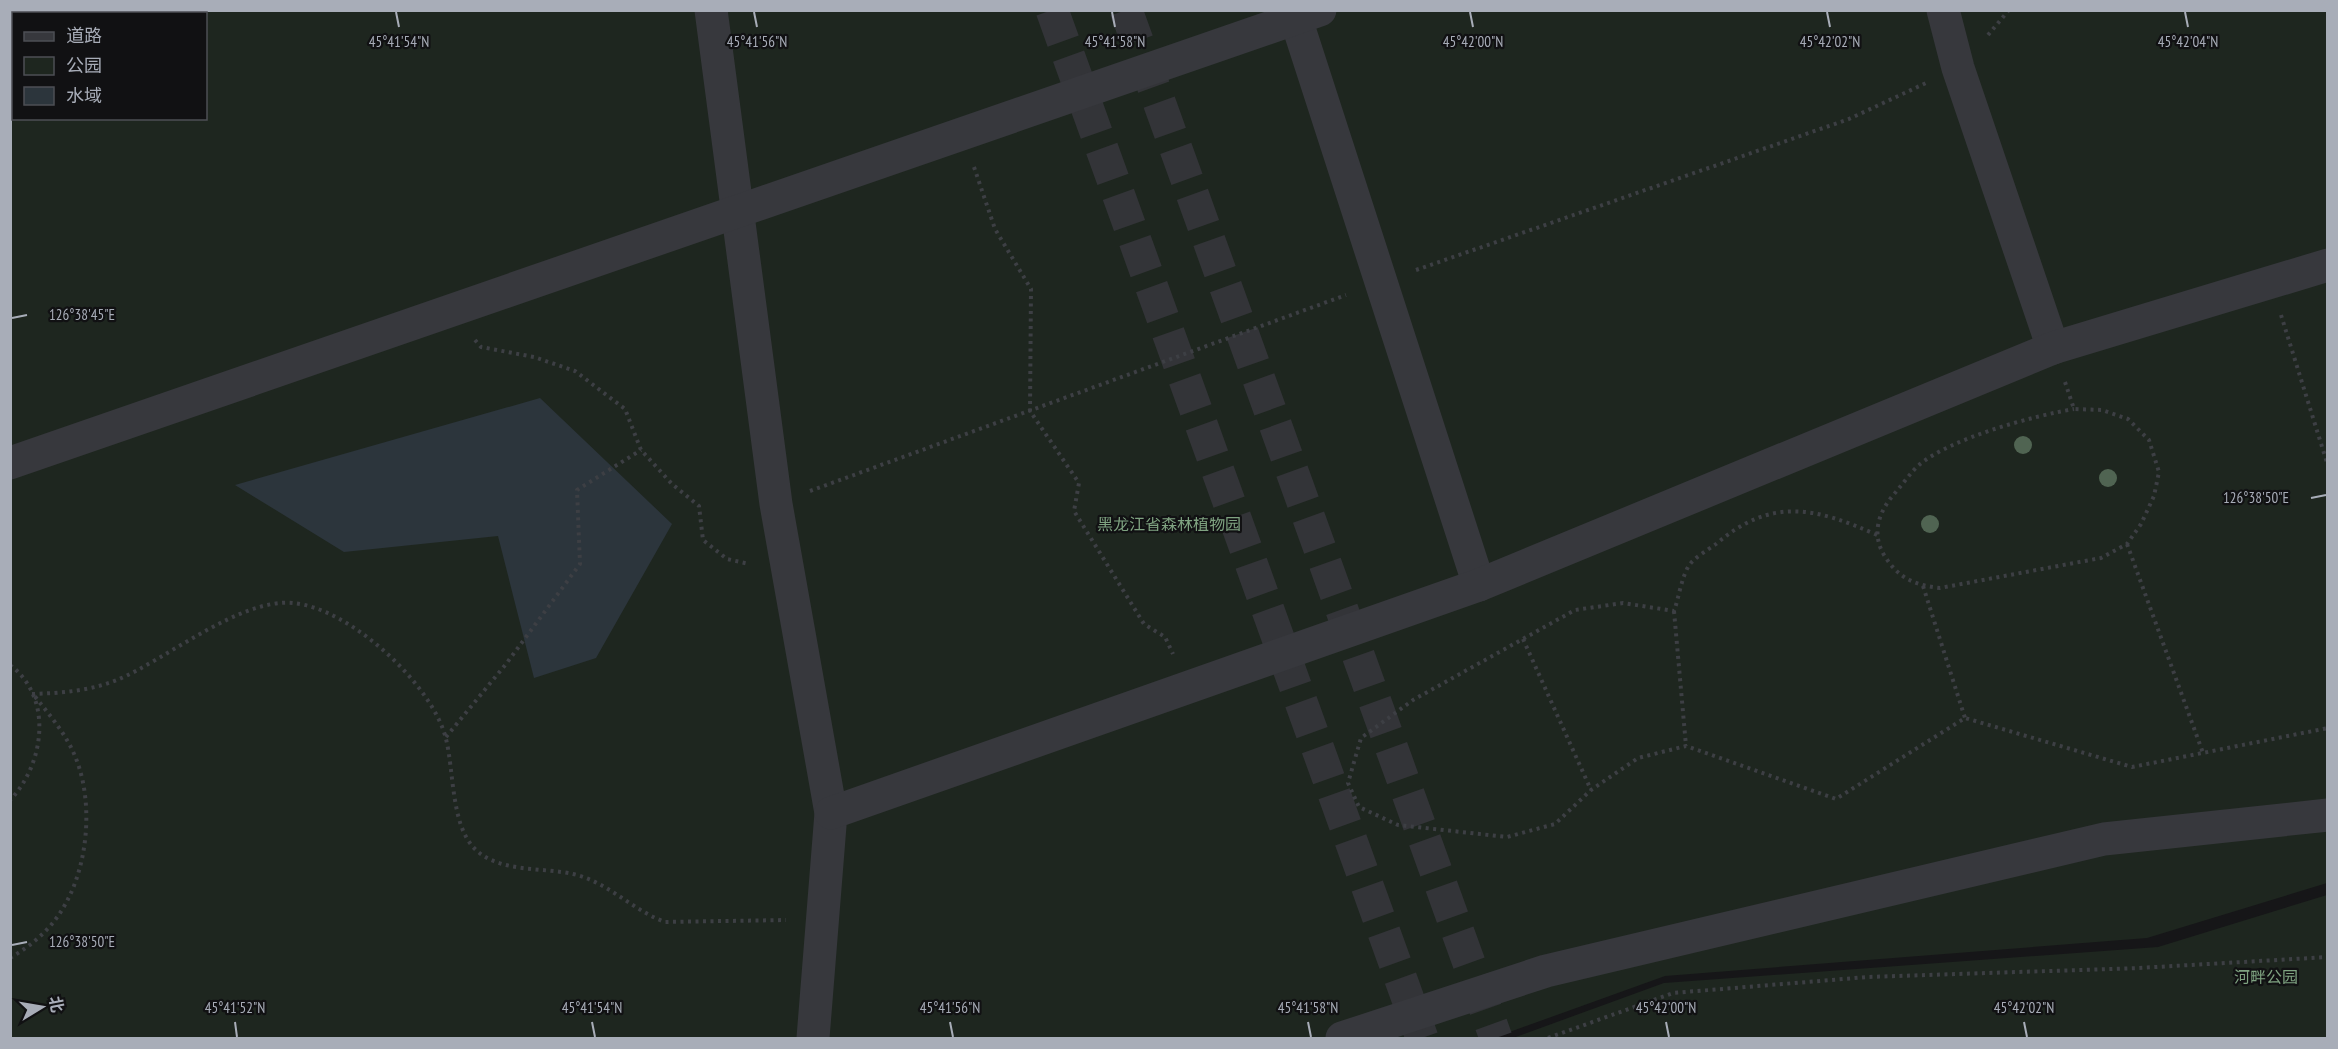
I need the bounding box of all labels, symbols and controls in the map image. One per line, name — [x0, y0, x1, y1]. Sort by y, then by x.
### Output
legend — [12, 12, 207, 120]
text: 道路 — [66, 24, 102, 47]
text: 45°41'54"N — [369, 32, 429, 51]
text: 45°41'56"N — [727, 32, 787, 51]
text: 45°41'58"N — [1085, 32, 1145, 51]
text: 45°42'00"N — [1443, 32, 1503, 51]
text: 45°42'02"N — [1800, 32, 1860, 51]
text: 45°42'04"N — [2158, 32, 2218, 51]
text: 公园 — [66, 54, 102, 77]
text: 水域 — [66, 84, 102, 107]
text: 126°38'45"E — [49, 305, 115, 324]
text: 126°38'50"E — [2223, 488, 2289, 507]
park label: 黑龙江省森林植物园 — [1097, 514, 1241, 534]
text: 126°38'50"E — [49, 932, 115, 951]
park label: 河畔公园 — [2234, 967, 2298, 987]
north arrow — [12, 977, 72, 1037]
text: 北 — [45, 994, 68, 1014]
text: 45°41'52"N — [205, 998, 265, 1017]
text: 45°41'54"N — [562, 998, 622, 1017]
text: 45°41'56"N — [920, 998, 980, 1017]
text: 45°41'58"N — [1278, 998, 1338, 1017]
text: 45°42'00"N — [1636, 998, 1696, 1017]
text: 45°42'02"N — [1994, 998, 2054, 1017]

